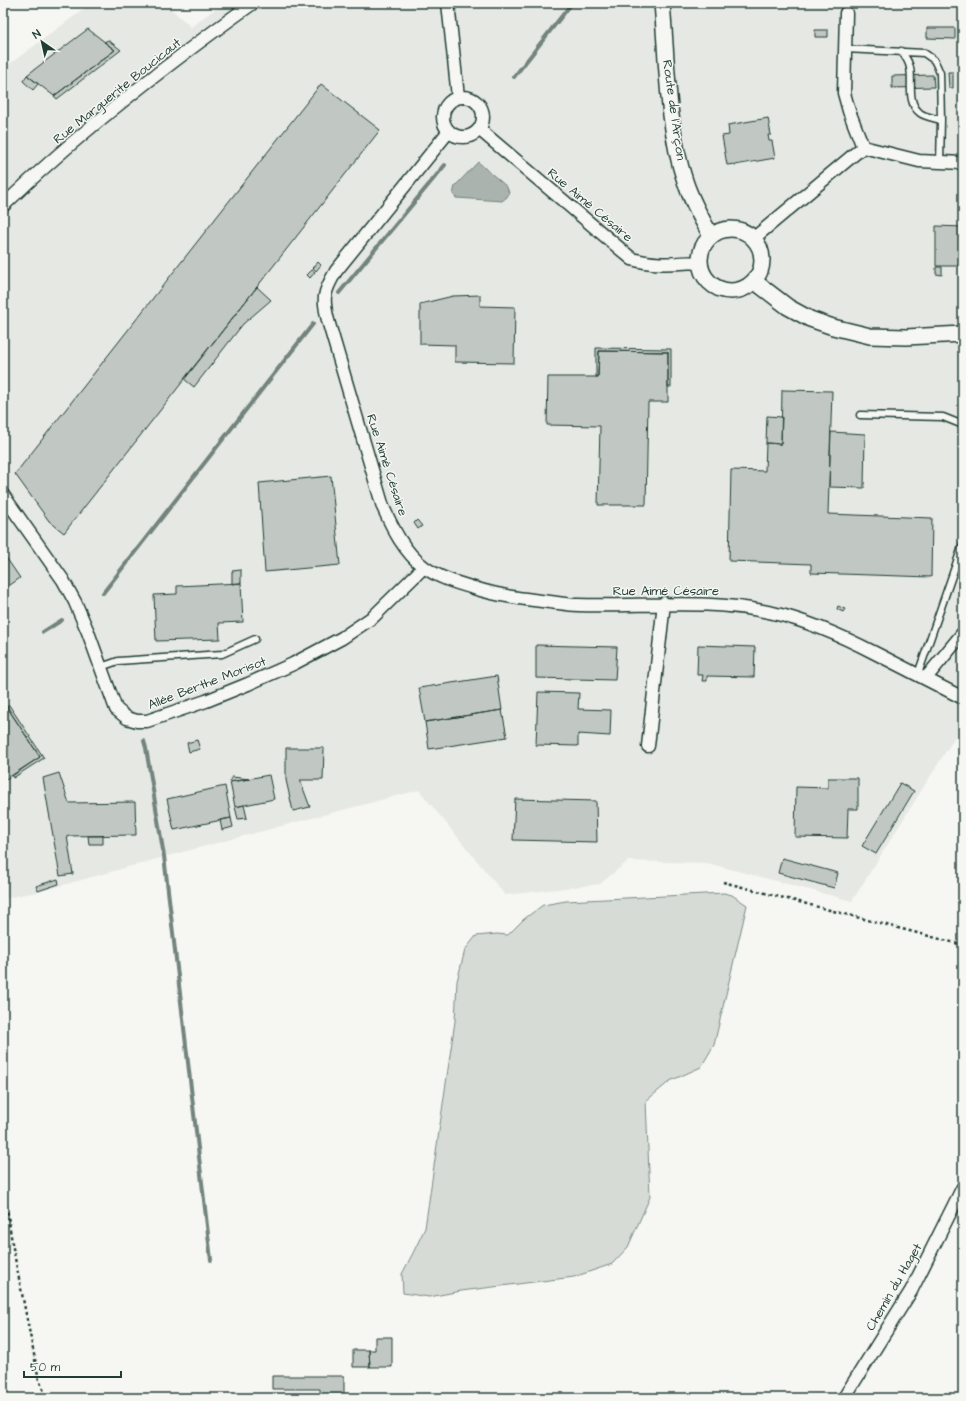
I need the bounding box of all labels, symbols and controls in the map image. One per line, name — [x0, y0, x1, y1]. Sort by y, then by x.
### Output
north arrow — [22, 22, 62, 62]
text: N — [30, 26, 44, 42]
street label: Rue Marguerite Boucicaut — [49, 33, 186, 149]
street label: Route de l’Arçon — [658, 59, 690, 162]
street label: Rue Aimé Césaire — [543, 164, 637, 246]
street label: Rue Aimé Césaire — [362, 412, 412, 518]
street label: Rue Aimé Césaire — [613, 582, 719, 600]
street label: Allée Berthe Morisot — [145, 652, 269, 714]
street label: Chemin du Haget — [862, 1239, 928, 1335]
scale bar — [24, 1353, 121, 1379]
text: 50 m — [30, 1359, 61, 1376]

